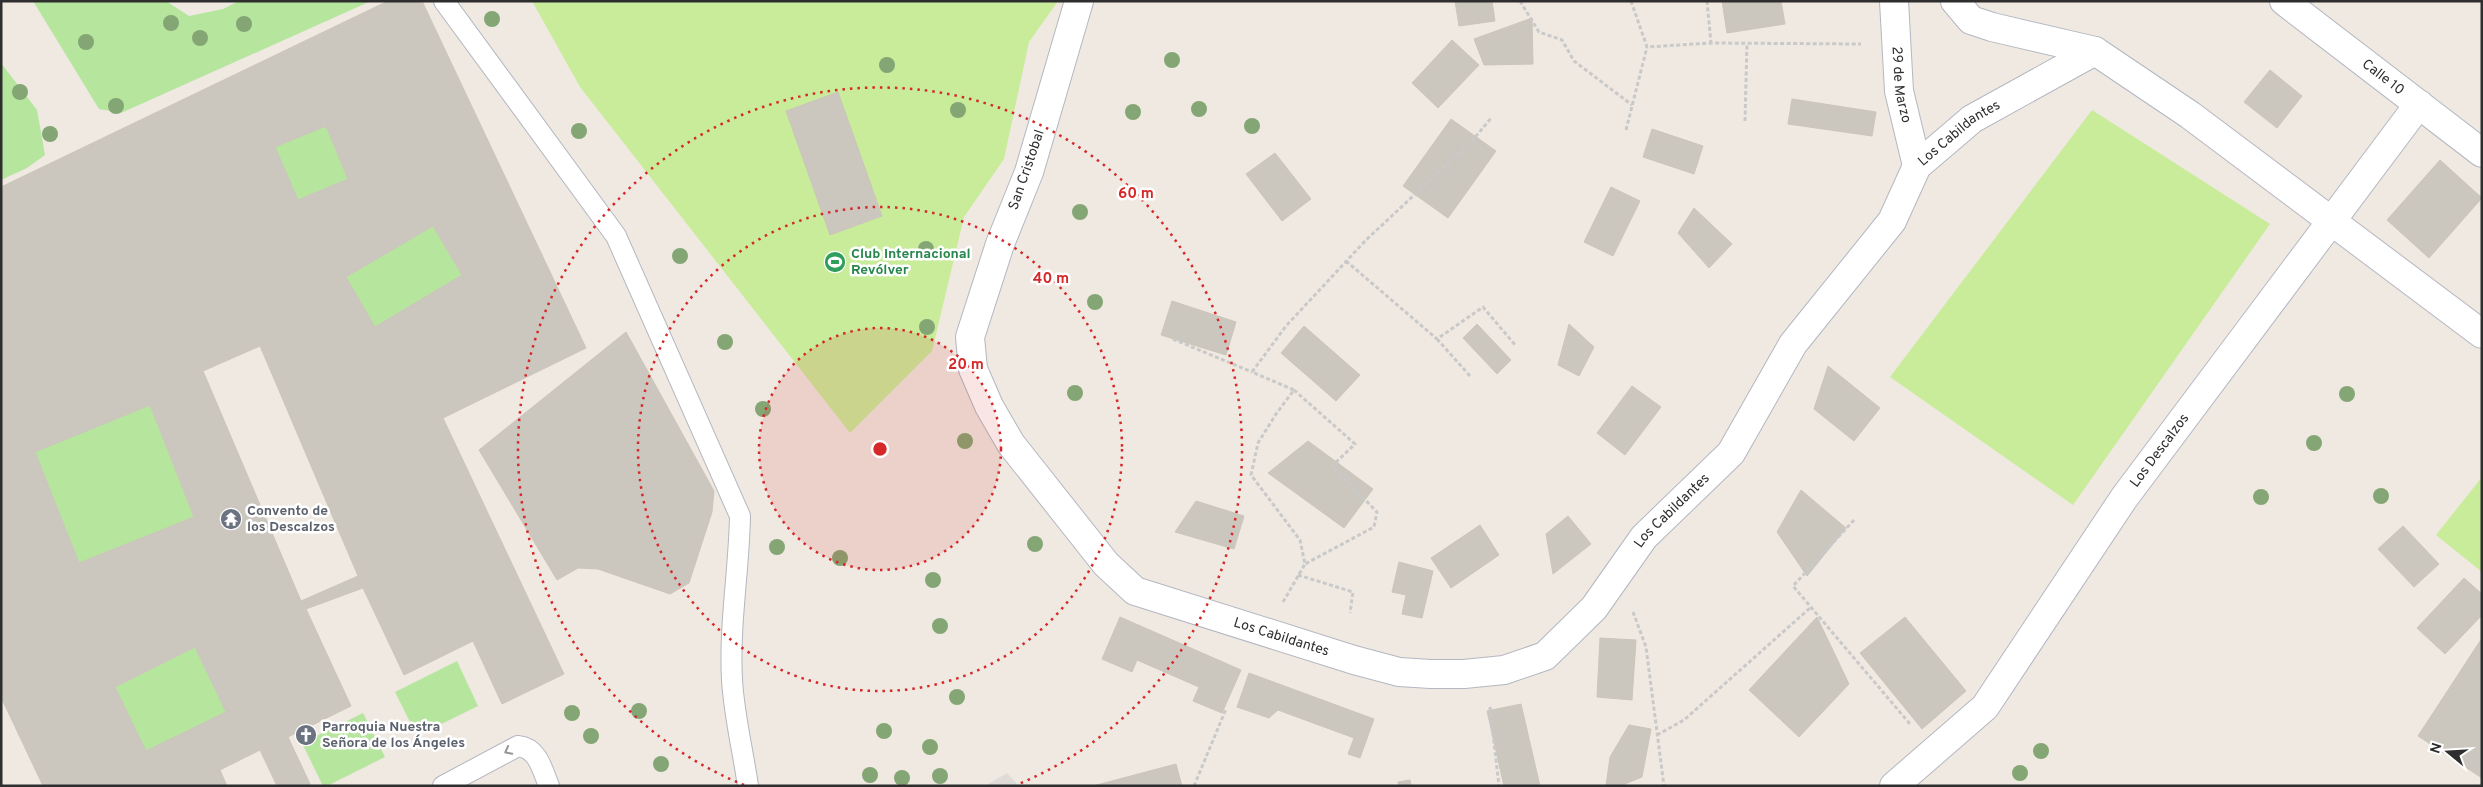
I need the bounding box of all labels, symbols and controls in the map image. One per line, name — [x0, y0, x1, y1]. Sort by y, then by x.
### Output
street label: 29 de Marzo — [1888, 46, 1915, 125]
street label: Calle 10 — [2359, 55, 2408, 99]
street label: Los Cabildantes — [1915, 97, 2003, 170]
street label: San Cristobal — [1005, 128, 1049, 212]
text: 60 m — [1118, 185, 1154, 204]
place label: Club Internacional Revólver — [851, 246, 971, 279]
sports icon: Club Internacional Revólver — [823, 250, 847, 274]
text: 40 m — [1033, 270, 1069, 289]
text: 20 m — [948, 356, 984, 375]
street label: Los Descalzos — [2127, 410, 2193, 491]
centre of rings — [871, 440, 889, 458]
street label: Los Cabildantes — [1631, 470, 1713, 551]
place label: Convento de los Descalzos — [247, 503, 335, 536]
temple icon: Convento de los Descalzos — [219, 507, 243, 531]
street label: Los Cabildantes — [1232, 614, 1331, 660]
place label: Parroquia Nuestra Señora de los Ángeles — [322, 719, 465, 752]
church icon: Parroquia Nuestra Señora de los Ángeles — [294, 723, 318, 747]
north arrow — [2423, 727, 2473, 777]
text: N — [2427, 741, 2447, 756]
one-way arrow — [504, 745, 513, 755]

